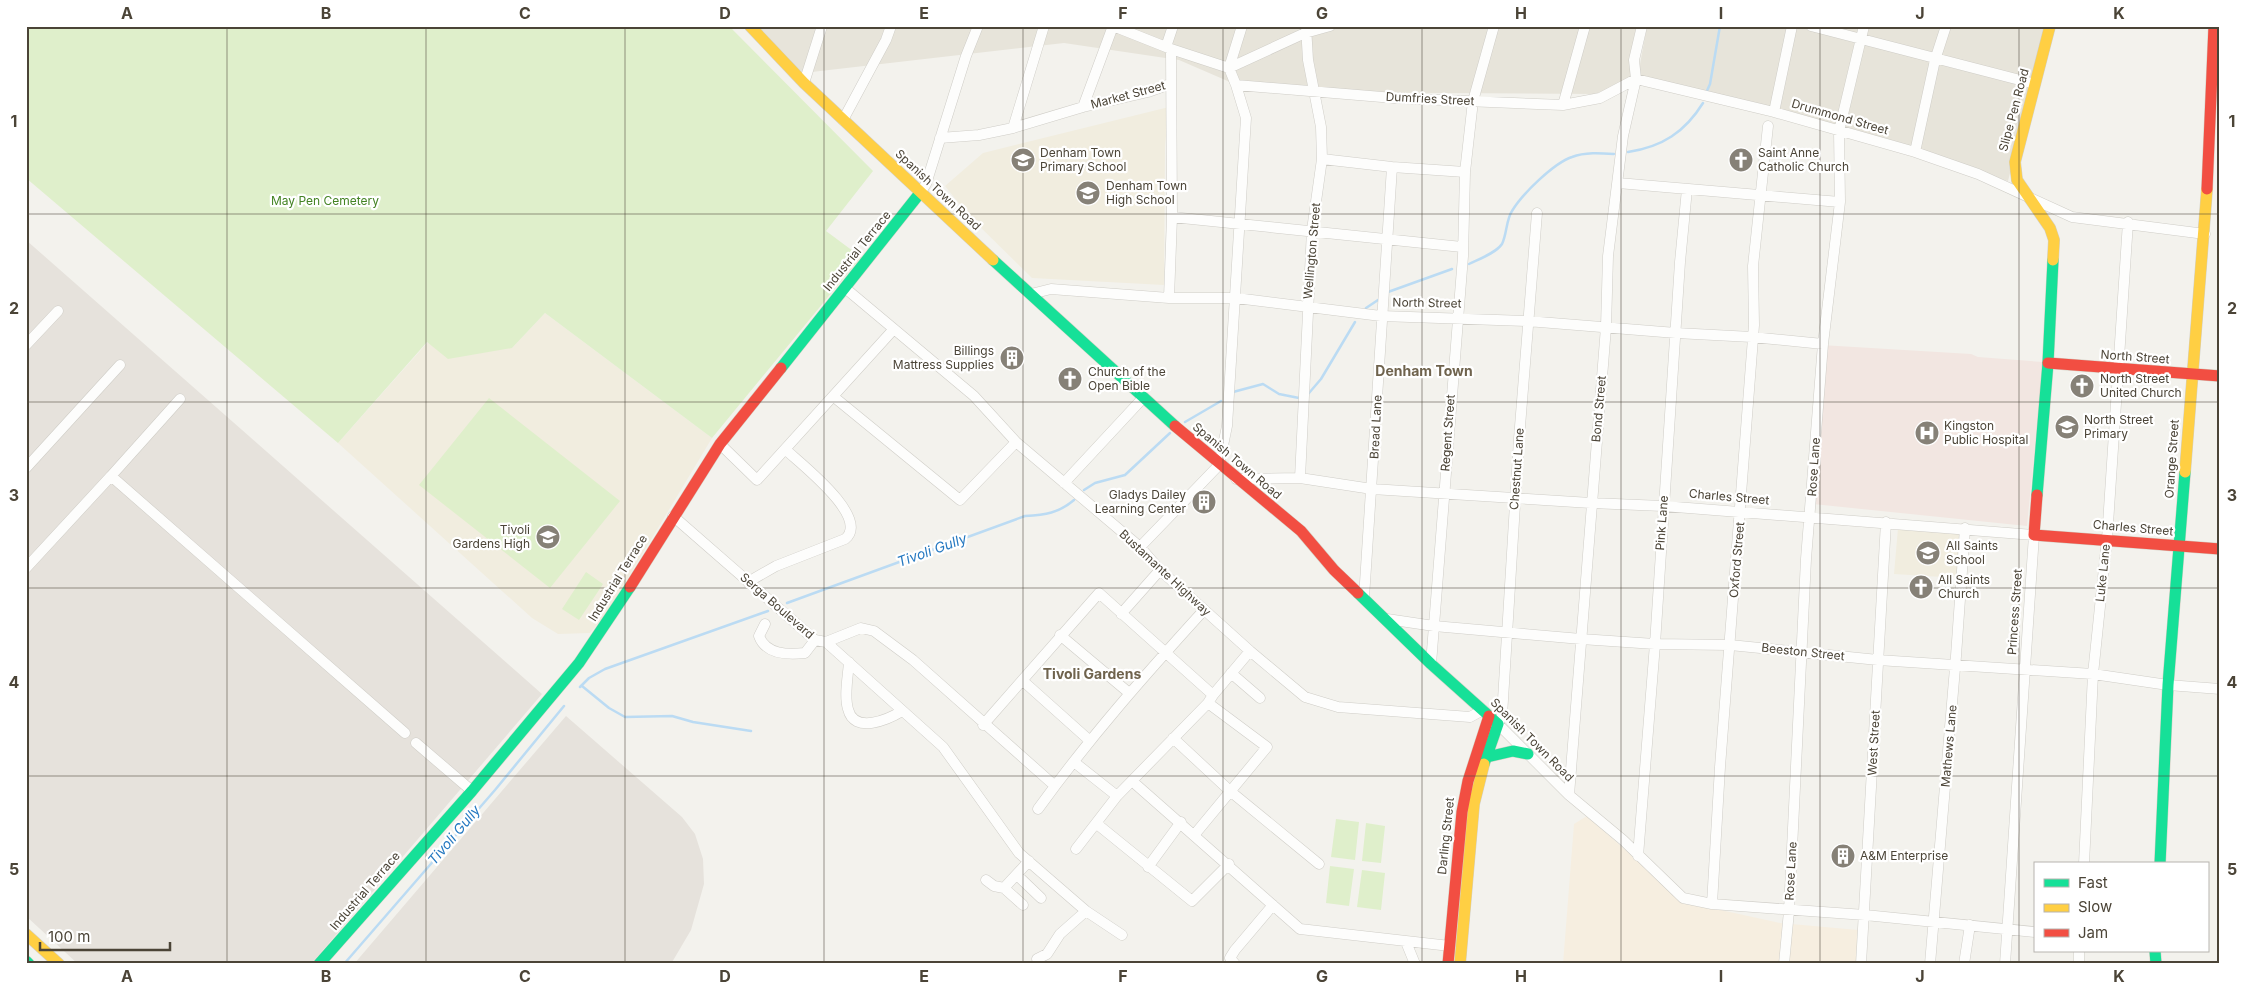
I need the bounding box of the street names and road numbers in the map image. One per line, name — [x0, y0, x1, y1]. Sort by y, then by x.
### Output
street label: Slipe Pen Road — [1995, 67, 2032, 153]
street label: Market Street — [1089, 77, 1167, 112]
street label: Dumfries Street — [1385, 89, 1475, 108]
street label: Drummond Street — [1790, 96, 1890, 138]
street label: Spanish Town Road — [892, 146, 984, 233]
street label: Wellington Street — [1300, 202, 1323, 300]
street label: Industrial Terrace — [820, 207, 894, 294]
street label: North Street — [1392, 294, 1462, 311]
street label: North Street — [2100, 347, 2170, 366]
street label: Bond Street — [1588, 375, 1609, 443]
street label: Bread Lane — [1366, 394, 1385, 460]
street label: Regent Street — [1437, 394, 1458, 472]
street label: Spanish Town Road — [1190, 419, 1285, 502]
street label: Orange Street — [2161, 419, 2182, 499]
street label: Chestnut Lane — [1506, 427, 1527, 510]
street label: Rose Lane — [1804, 437, 1823, 497]
street label: Charles Street — [1688, 486, 1770, 507]
street label: Pink Lane — [1652, 495, 1671, 551]
street label: Charles Street — [2092, 517, 2174, 538]
street label: Oxford Street — [1726, 521, 1747, 599]
street label: Bustamante Highway — [1116, 526, 1214, 619]
street label: Industrial Terrace — [585, 532, 650, 624]
street label: Luke Lane — [2092, 543, 2113, 603]
street label: Princess Street — [2004, 568, 2025, 655]
street label: Serga Boulevard — [737, 569, 817, 642]
street label: Beeston Street — [1761, 640, 1845, 663]
street label: Spanish Town Road — [1488, 695, 1577, 784]
street label: Mathews Lane — [1937, 704, 1960, 788]
street label: West Street — [1864, 710, 1883, 776]
street label: Darling Street — [1434, 797, 1457, 875]
street label: Rose Lane — [1781, 841, 1800, 901]
street label: Industrial Terrace — [326, 848, 403, 933]

